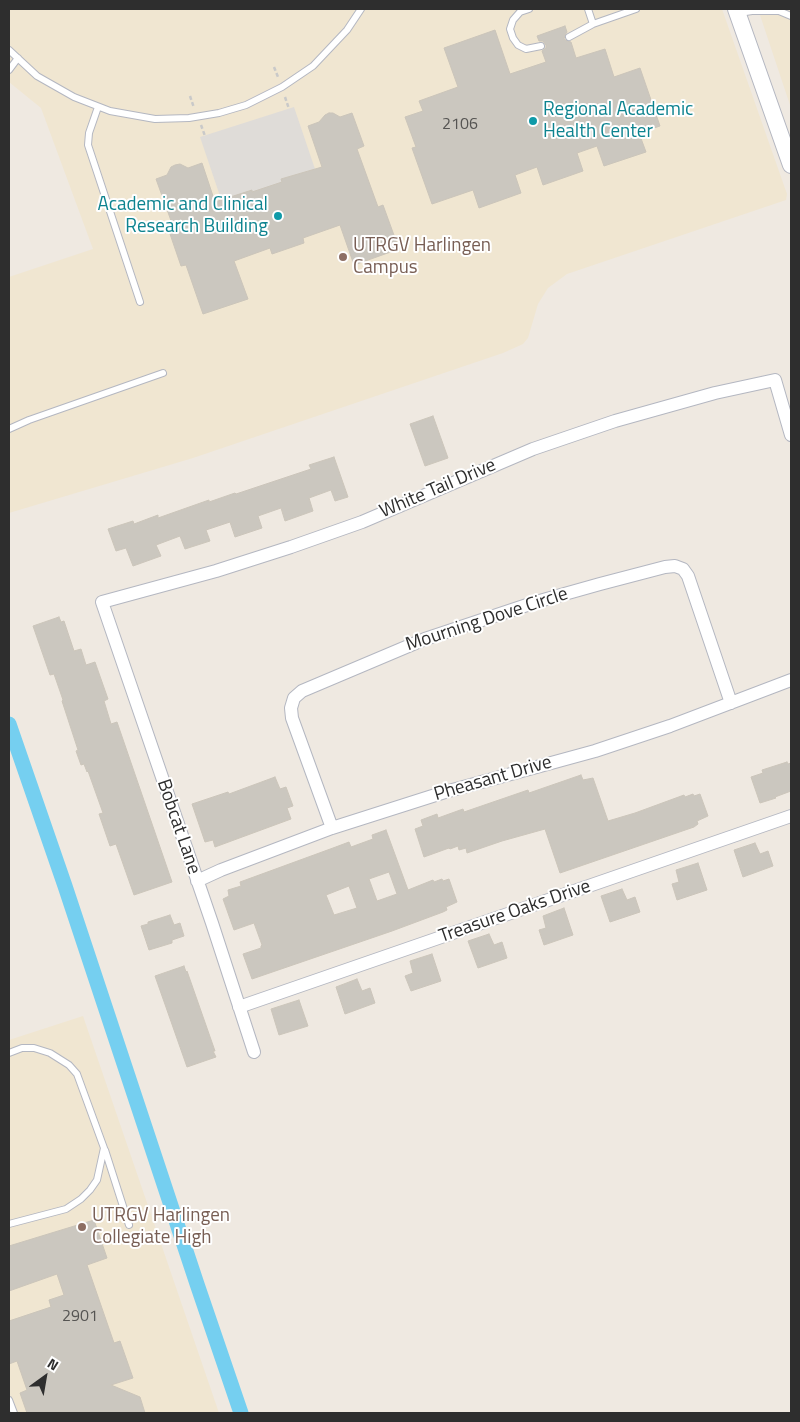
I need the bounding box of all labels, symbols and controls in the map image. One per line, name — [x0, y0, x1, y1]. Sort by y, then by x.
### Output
place label: Regional Academic Health Center — [543, 99, 693, 143]
house number: 2106 — [442, 115, 478, 135]
marker: Regional Academic Health Center — [527, 115, 539, 127]
place label: Academic and Clinical Research Building — [97, 194, 268, 238]
marker: Academic and Clinical Research Building — [272, 210, 284, 222]
place label: UTRGV Harlingen Campus — [353, 235, 491, 279]
marker: UTRGV Harlingen Campus — [337, 251, 349, 263]
street label: White Tail Drive — [377, 454, 499, 524]
street label: Mourning Dove Circle — [403, 583, 571, 657]
street label: Pheasant Drive — [431, 751, 555, 807]
street label: Bobcat Lane — [151, 777, 205, 877]
street label: Treasure Oaks Drive — [436, 875, 594, 949]
place label: UTRGV Harlingen Collegiate High — [92, 1205, 230, 1249]
marker: UTRGV Harlingen Collegiate High — [76, 1221, 88, 1233]
house number: 2901 — [62, 1307, 98, 1327]
north arrow — [20, 1352, 70, 1402]
text: N — [44, 1352, 63, 1375]

